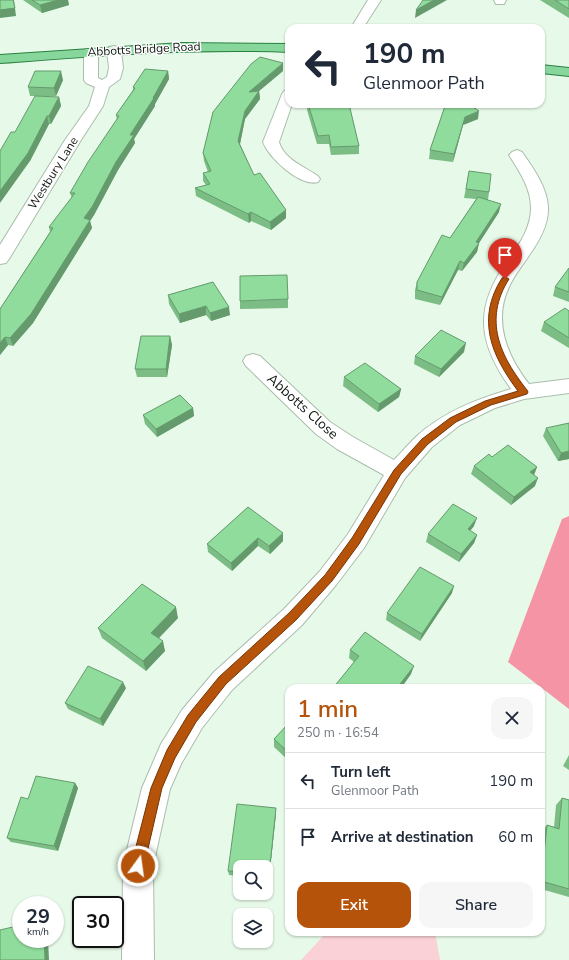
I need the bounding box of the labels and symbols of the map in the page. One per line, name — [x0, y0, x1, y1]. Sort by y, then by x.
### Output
street label: Abbotts Bridge Road — [87, 38, 201, 60]
street label: Westbury Lane — [24, 134, 82, 212]
pin — [488, 238, 522, 279]
street label: Abbotts Close — [263, 369, 342, 443]
position arrow — [117, 845, 159, 887]
speed limit sign: 30 — [72, 896, 124, 948]

